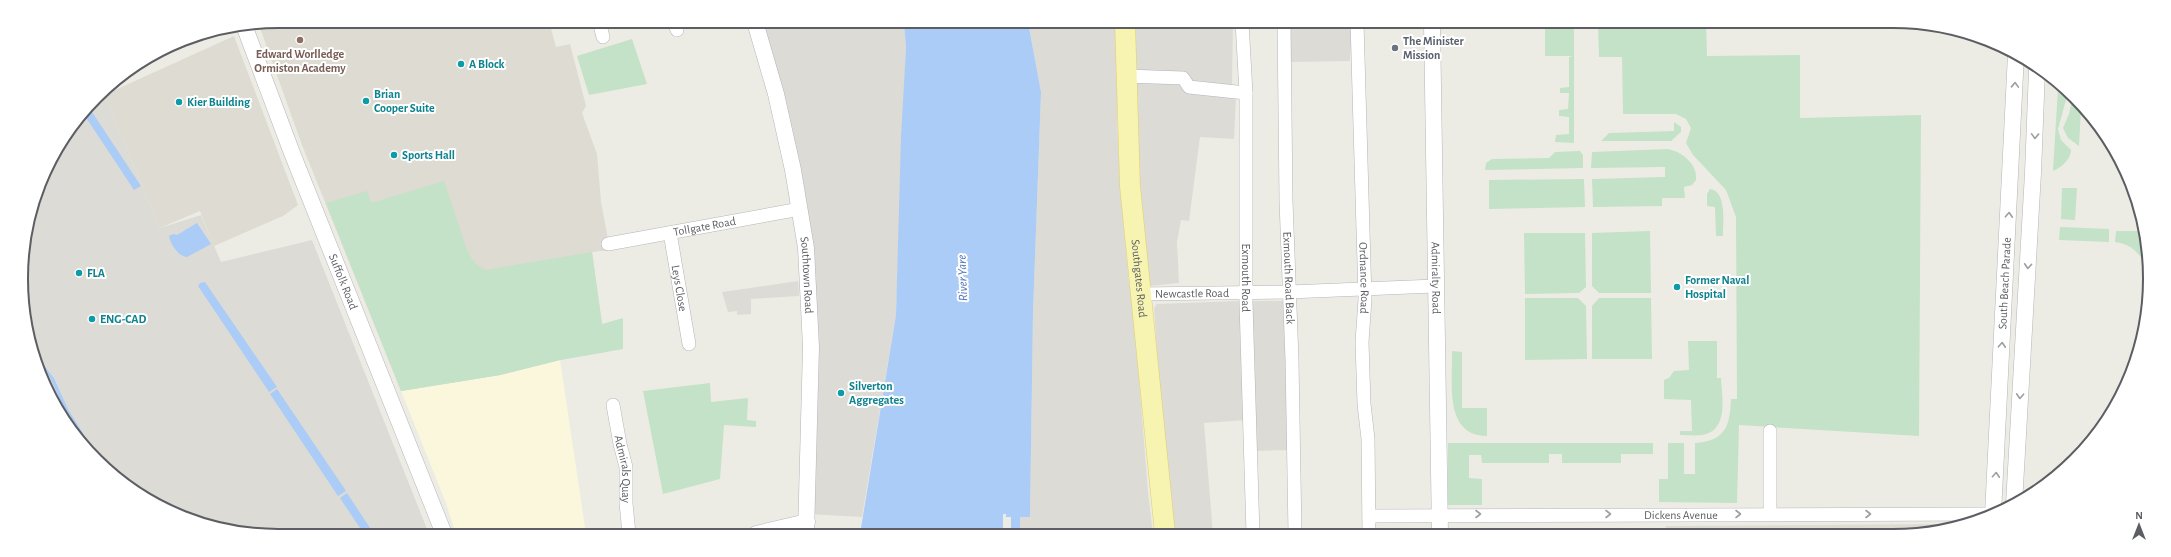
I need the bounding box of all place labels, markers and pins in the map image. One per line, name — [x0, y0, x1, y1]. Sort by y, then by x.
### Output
marker: Edward Worlledge Ormiston Academy — [295, 35, 305, 45]
place label: The Minister Mission — [1403, 35, 1464, 61]
marker: The Minister Mission — [1390, 43, 1400, 53]
place label: Edward Worlledge Ormiston Academy — [254, 48, 346, 75]
place label: A Block — [469, 58, 505, 70]
marker: A Block — [456, 59, 466, 69]
place label: Brian Cooper Suite — [374, 88, 435, 114]
place label: Kier Building — [187, 96, 251, 108]
marker: Brian Cooper Suite — [361, 96, 371, 106]
marker: Kier Building — [174, 97, 184, 107]
place label: Sports Hall — [402, 149, 455, 161]
marker: Sports Hall — [389, 150, 399, 160]
place label: FLA — [87, 267, 106, 279]
marker: FLA — [74, 268, 84, 278]
place label: Former Naval Hospital — [1685, 274, 1749, 300]
marker: Former Naval Hospital — [1672, 282, 1682, 292]
place label: ENG-CAD — [100, 313, 147, 325]
marker: ENG-CAD — [87, 314, 97, 324]
place label: Silverton Aggregates — [849, 380, 904, 406]
marker: Silverton Aggregates — [836, 388, 846, 398]

